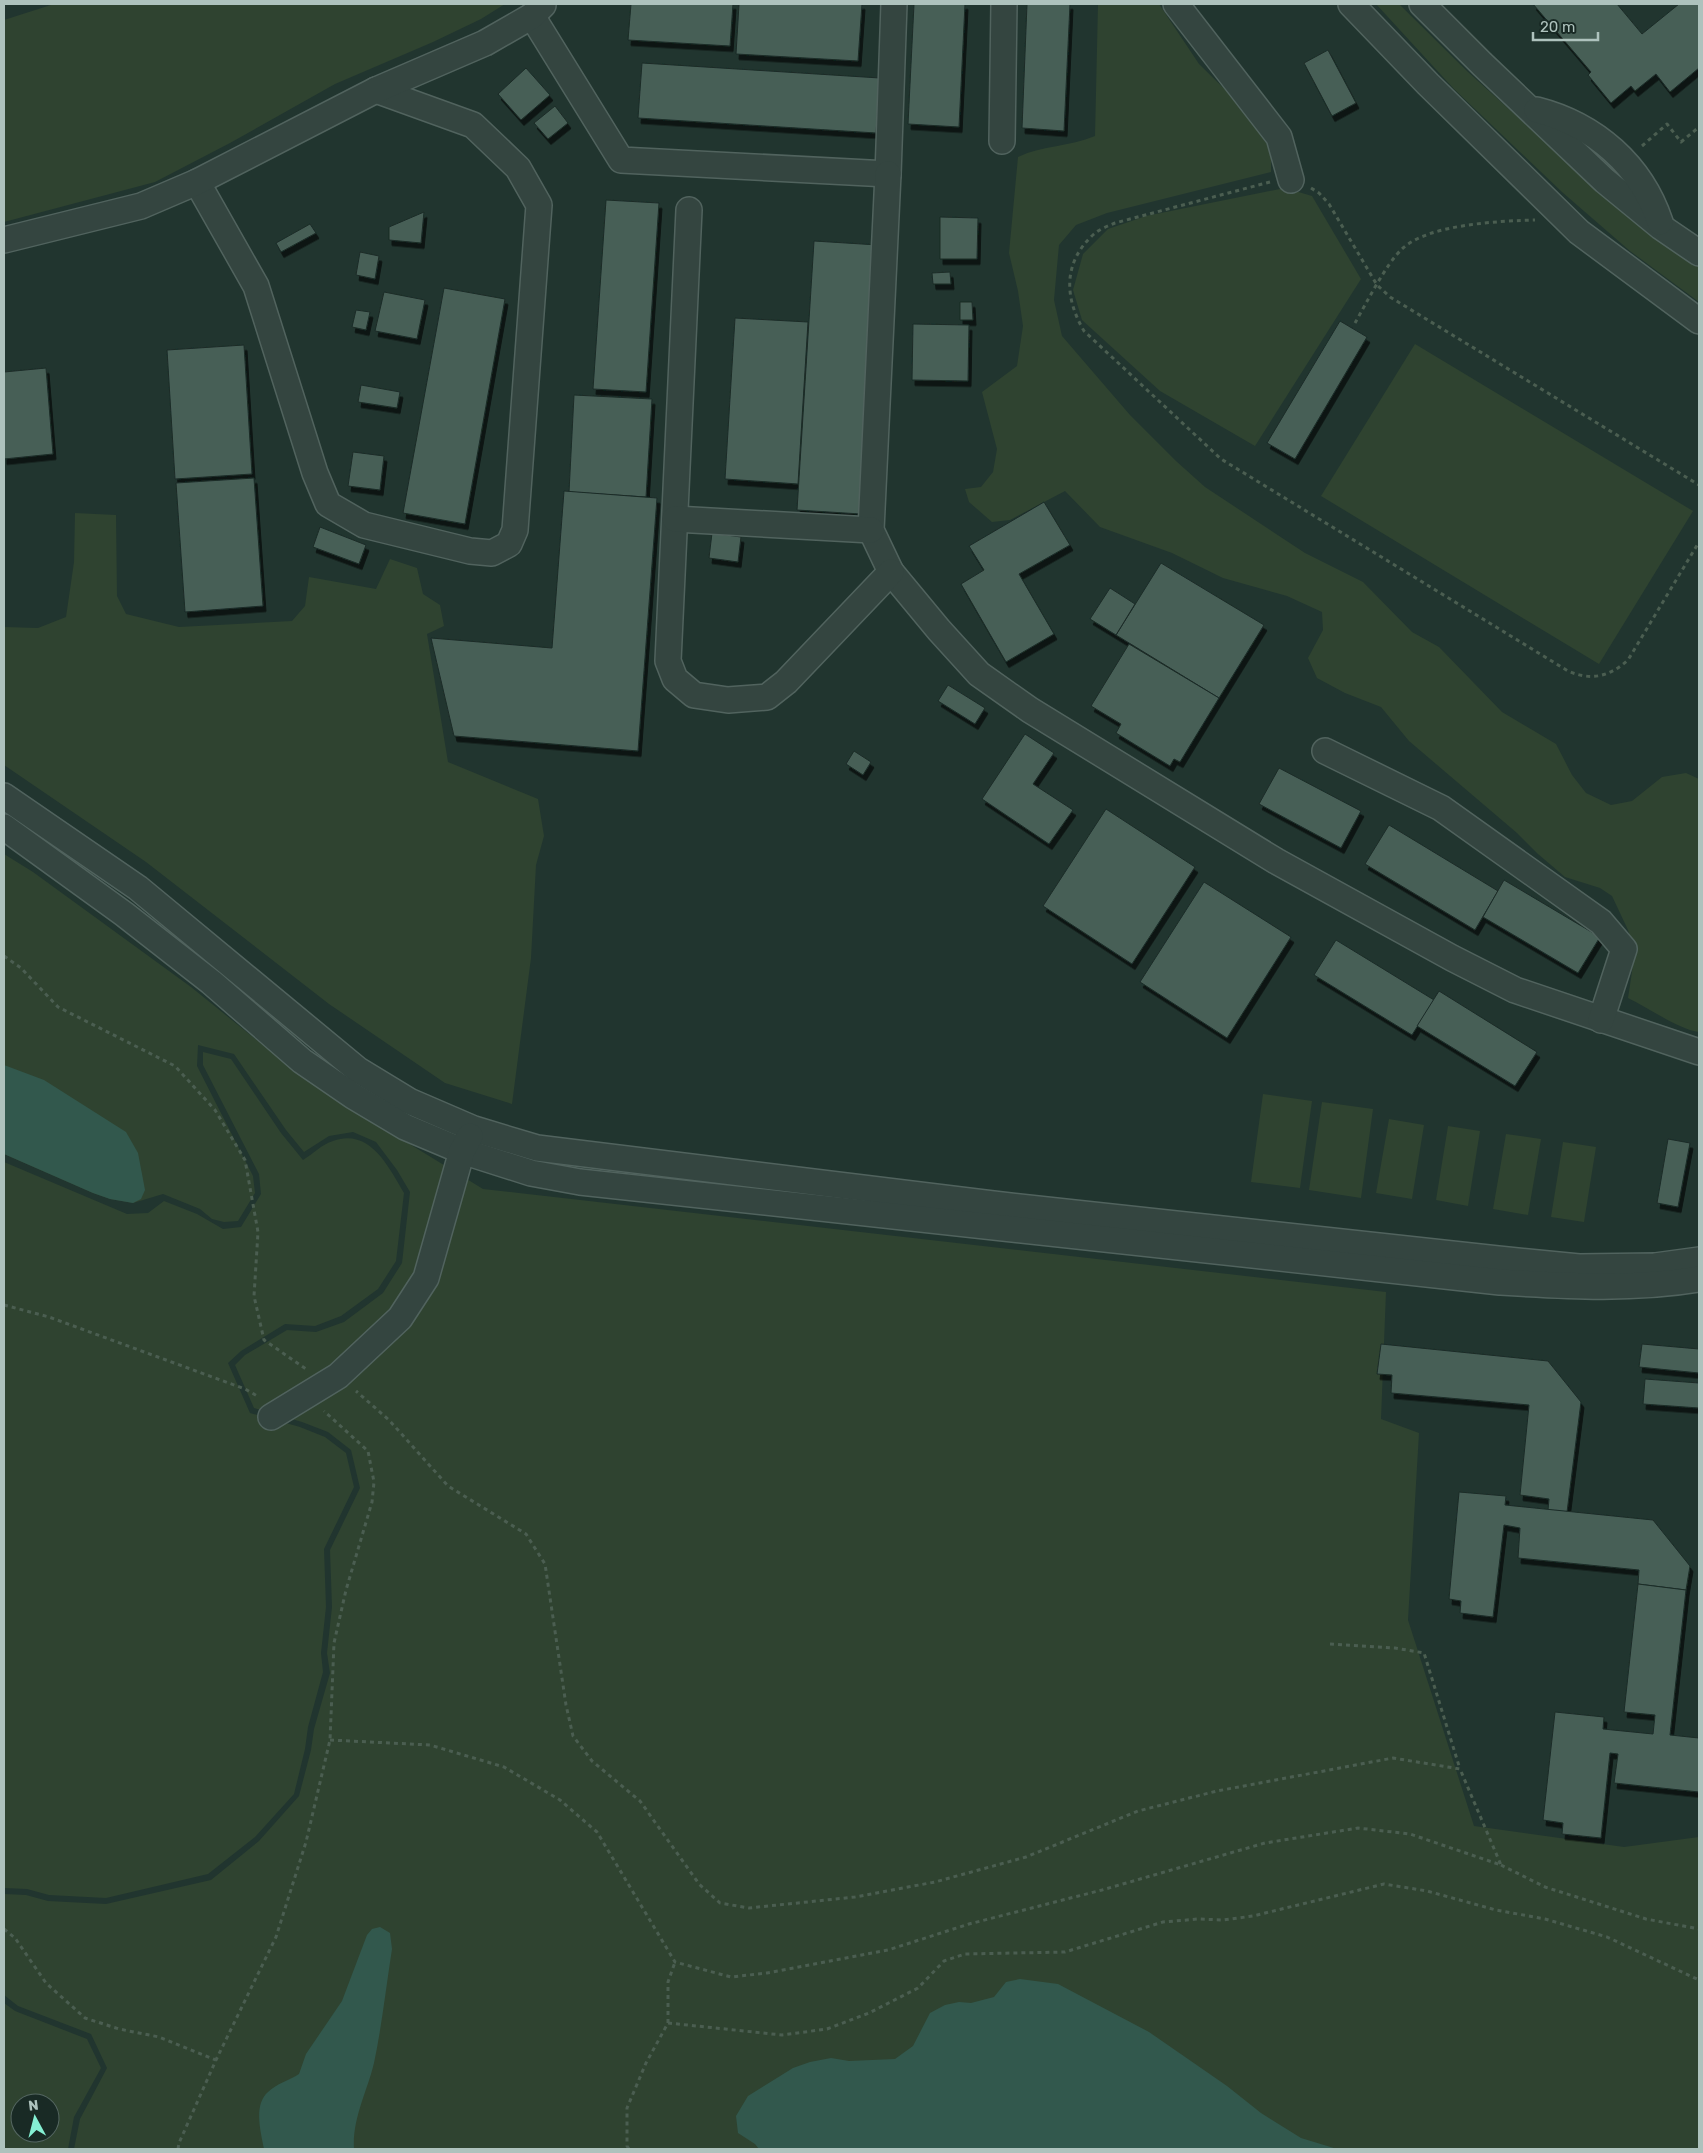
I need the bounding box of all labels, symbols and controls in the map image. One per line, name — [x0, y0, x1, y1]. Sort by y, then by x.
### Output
scale bar — [1533, 10, 1598, 42]
text: 20 m — [1540, 18, 1575, 36]
north arrow — [10, 2093, 60, 2143]
text: N — [27, 2097, 40, 2115]

